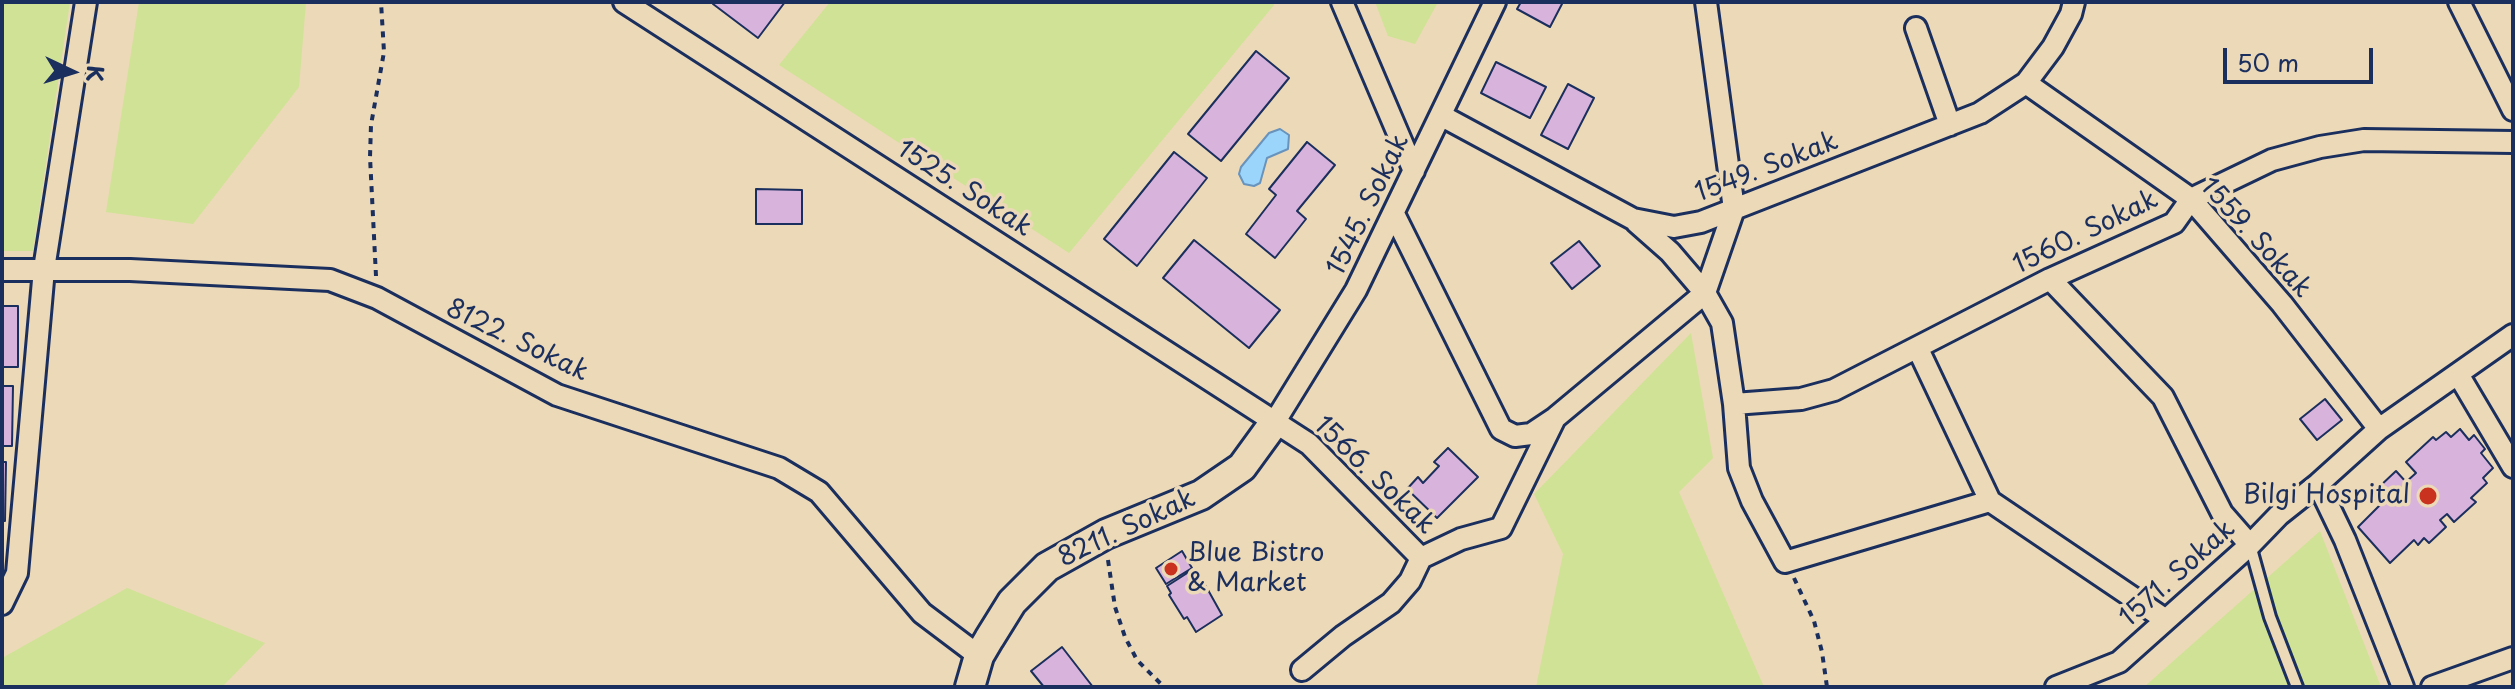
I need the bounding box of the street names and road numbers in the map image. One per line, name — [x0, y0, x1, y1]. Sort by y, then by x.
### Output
street label: 1549. Sokak — [1691, 126, 1843, 210]
street label: 1545. Sokak — [1321, 129, 1417, 281]
street label: 1525. Sokak — [891, 134, 1037, 244]
street label: 1559. Sokak — [2193, 171, 2317, 305]
street label: 1560. Sokak — [2009, 185, 2163, 281]
street label: 8122. Sokak — [440, 293, 594, 389]
street label: 1566. Sokak — [1307, 411, 1441, 541]
street label: 8211. Sokak — [1053, 484, 1201, 574]
street label: 1571. Sokak — [2114, 514, 2242, 634]

